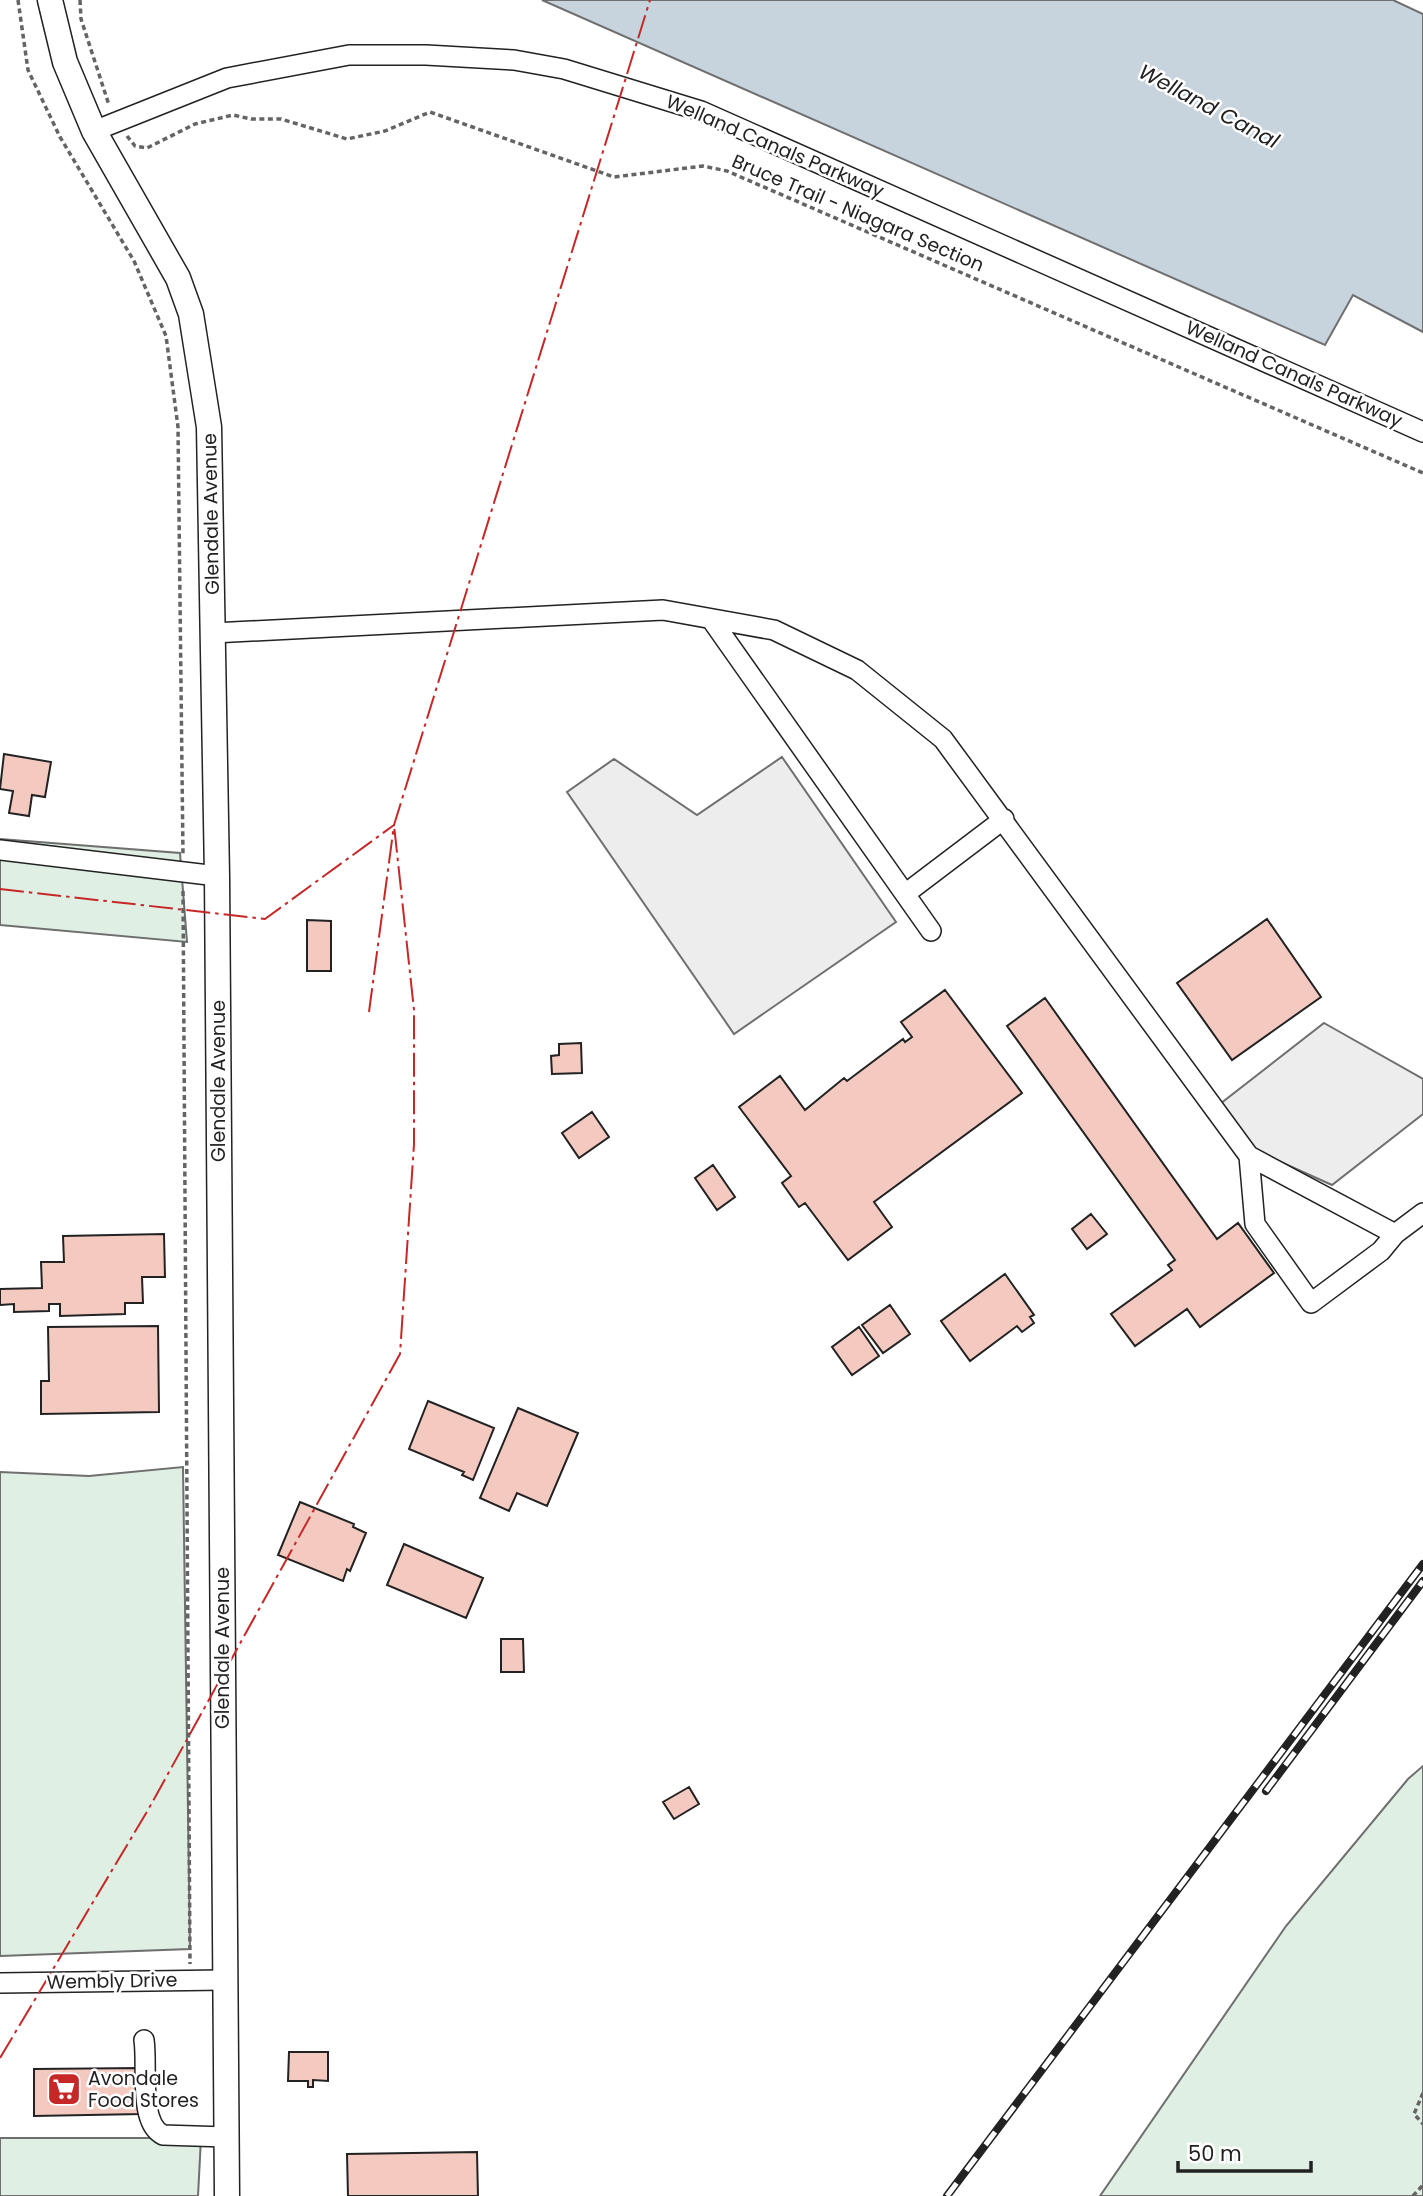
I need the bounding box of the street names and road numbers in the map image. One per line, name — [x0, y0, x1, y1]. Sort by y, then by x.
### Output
street label: Welland Canals Parkway — [662, 88, 889, 204]
street label: Bruce Trail - Niagara Section — [728, 148, 988, 278]
street label: Welland Canals Parkway — [1181, 314, 1407, 434]
street label: Glendale Avenue — [196, 433, 226, 595]
street label: Glendale Avenue — [205, 1000, 232, 1162]
street label: Glendale Avenue — [209, 1567, 236, 1729]
street label: Wembly Drive — [46, 1966, 178, 1996]

